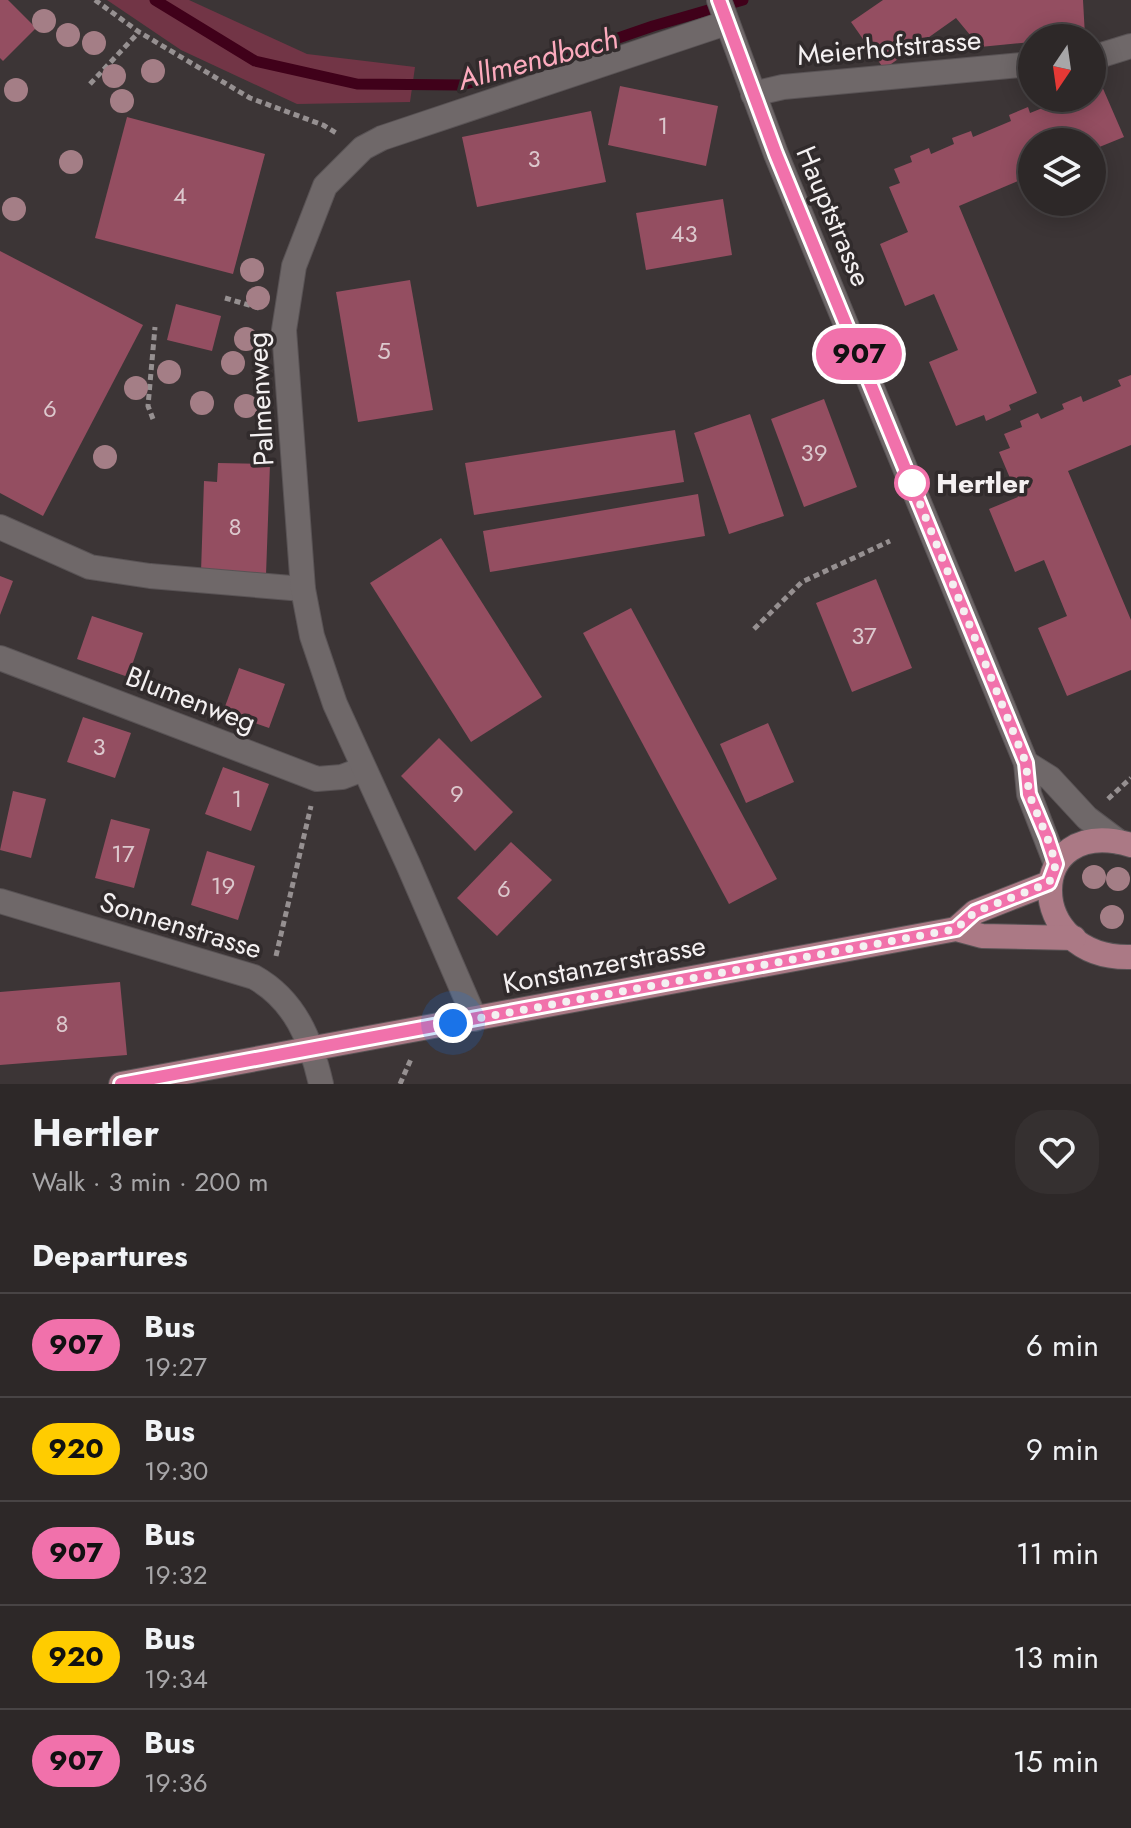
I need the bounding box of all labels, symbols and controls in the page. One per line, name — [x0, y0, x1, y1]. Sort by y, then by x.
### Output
water label: Allmendbach — [452, 16, 623, 101]
street label: Meierhofstrasse — [795, 19, 983, 76]
north arrow — [1018, 24, 1106, 112]
map controls — [1018, 24, 1106, 216]
house number: 1 — [658, 108, 668, 143]
button: layers — [1018, 128, 1106, 216]
street label: Hauptstrasse — [786, 140, 882, 293]
house number: 3 — [527, 141, 541, 176]
house number: 4 — [173, 178, 187, 213]
house number: 43 — [670, 216, 698, 251]
line badge: 907 — [813, 328, 905, 380]
street label: Palmenweg — [237, 331, 284, 467]
house number: 5 — [377, 333, 391, 368]
text: 907 — [832, 333, 886, 374]
house number: 6 — [43, 391, 57, 426]
house number: 39 — [801, 435, 827, 470]
place label: Hertler — [936, 463, 1030, 504]
marker: Hertler — [895, 466, 929, 500]
house number: 8 — [228, 509, 242, 544]
house number: 37 — [851, 618, 877, 653]
street label: Blumenweg — [120, 656, 262, 743]
house number: 3 — [92, 729, 106, 764]
house number: 9 — [450, 776, 464, 811]
house number: 1 — [232, 781, 242, 816]
house number: 17 — [111, 836, 135, 871]
house number: 19 — [211, 868, 235, 903]
house number: 6 — [497, 871, 511, 906]
street label: Sonnenstrasse — [95, 881, 267, 970]
street label: Konstanzerstrasse — [499, 925, 709, 1004]
your location — [433, 1003, 473, 1043]
house number: 8 — [55, 1006, 69, 1041]
text: Hertler — [32, 1105, 159, 1160]
button: heart — [1015, 1110, 1099, 1194]
text: Walk · 3 min · 200 m — [32, 1163, 269, 1201]
text: Departures — [32, 1234, 188, 1277]
text: Bus — [144, 1305, 195, 1348]
text: 907 — [49, 1324, 103, 1365]
text: 6 min — [1026, 1324, 1099, 1367]
text: 19:27 — [144, 1348, 207, 1386]
text: Bus — [144, 1409, 195, 1452]
text: 920 — [48, 1428, 104, 1469]
text: 9 min — [1026, 1428, 1099, 1471]
text: 19:30 — [144, 1452, 208, 1490]
text: Bus — [144, 1513, 195, 1556]
text: 907 — [49, 1532, 103, 1573]
text: 11 min — [1016, 1532, 1099, 1575]
text: 19:32 — [144, 1556, 207, 1594]
text: Bus — [144, 1617, 195, 1660]
text: 920 — [48, 1636, 104, 1677]
text: 13 min — [1013, 1636, 1099, 1679]
text: 19:34 — [144, 1660, 208, 1698]
text: Bus — [144, 1721, 195, 1764]
text: 907 — [49, 1740, 103, 1781]
text: 15 min — [1013, 1740, 1099, 1783]
text: 19:36 — [144, 1764, 208, 1802]

